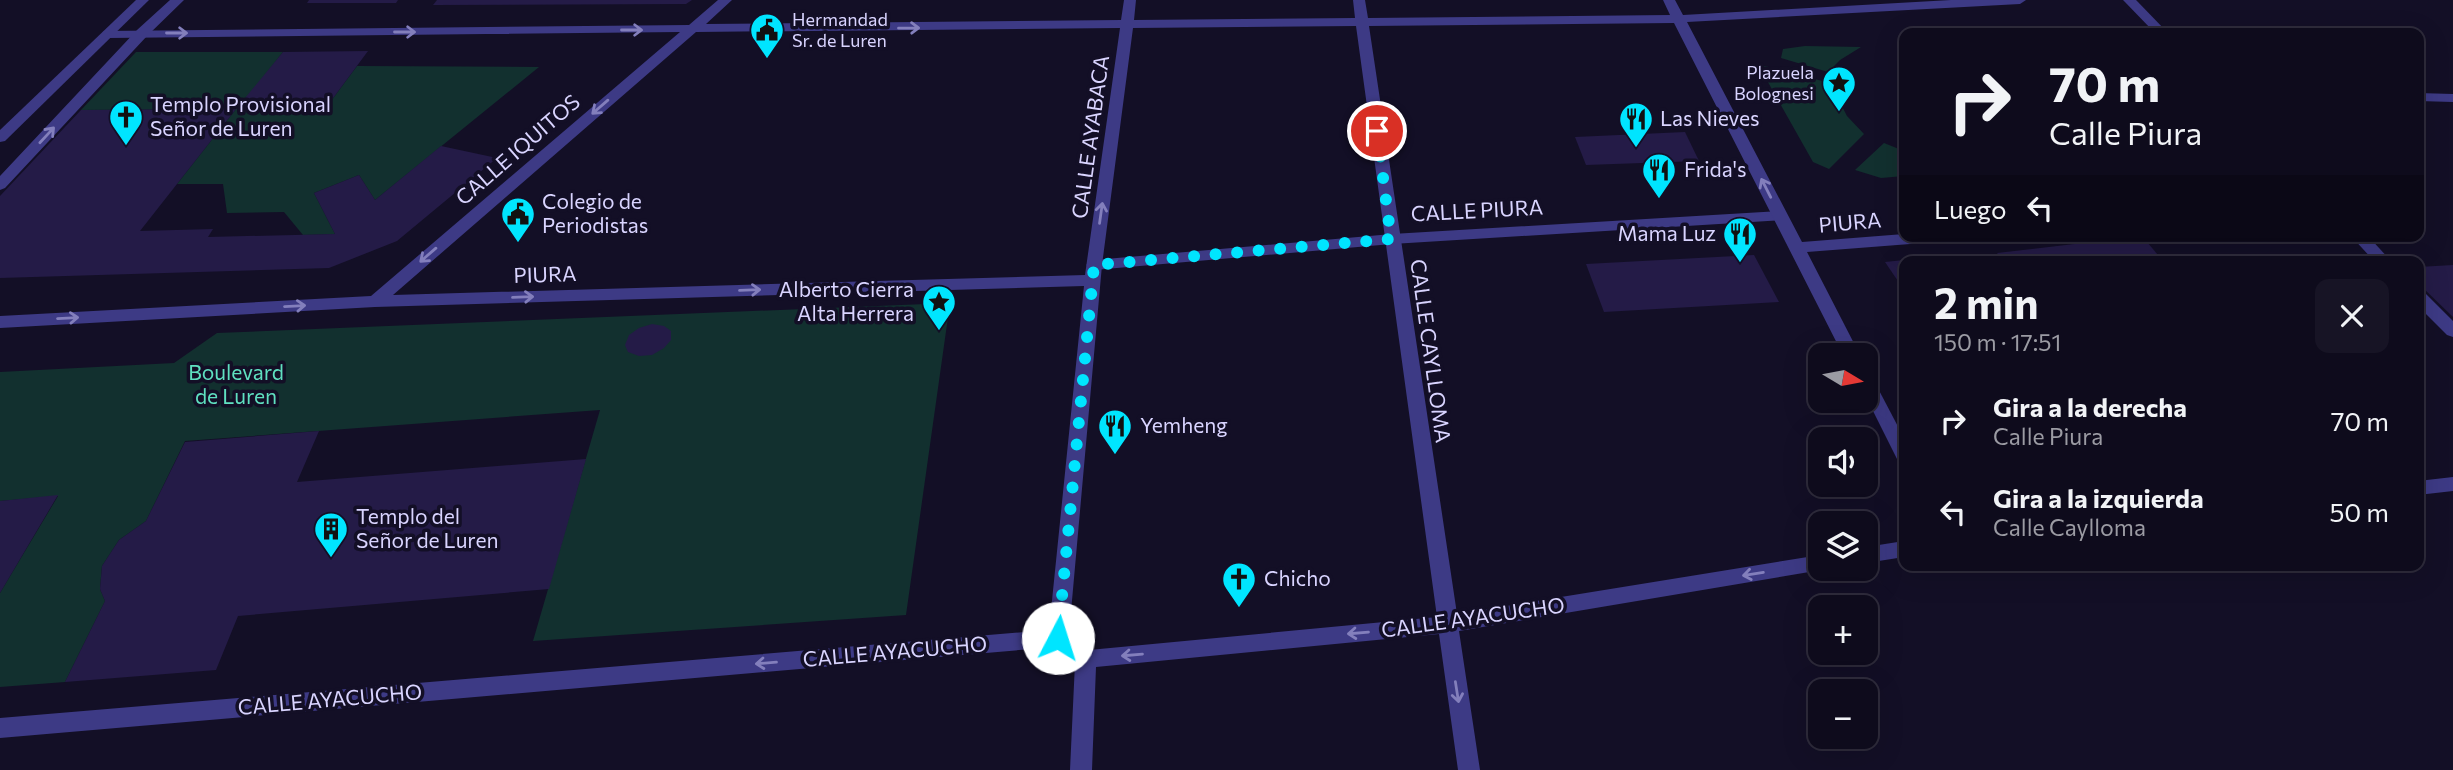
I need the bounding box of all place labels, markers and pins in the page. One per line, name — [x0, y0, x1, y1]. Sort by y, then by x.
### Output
place label: Hermandad Sr. de Luren — [792, 8, 888, 51]
public building icon: Hermandad Sr. de Luren — [748, 11, 786, 60]
place label: Plazuela Bolognesi — [1734, 61, 1814, 104]
place icon: Plazuela Bolognesi — [1820, 64, 1858, 113]
place label: Templo Provisional Señor de Luren — [150, 91, 331, 140]
church icon: Templo Provisional Señor de Luren — [107, 98, 145, 147]
restaurant icon: Las Nieves — [1617, 100, 1655, 149]
pin — [1347, 101, 1407, 161]
place label: Las Nieves — [1660, 105, 1760, 130]
restaurant icon: Frida's — [1640, 151, 1678, 200]
place label: Frida's — [1684, 156, 1746, 181]
place label: Colegio de Periodistas — [542, 188, 648, 237]
public building icon: Colegio de Periodistas — [499, 195, 537, 244]
restaurant icon: Mama Luz — [1721, 215, 1759, 264]
place label: Mama Luz — [1618, 220, 1716, 245]
place label: Alberto Cierra Alta Herrera — [779, 276, 914, 325]
place icon: Alberto Cierra Alta Herrera — [920, 283, 958, 332]
restaurant icon: Yemheng — [1096, 407, 1134, 456]
place label: Yemheng — [1140, 412, 1228, 437]
place label: Templo del Señor de Luren — [356, 503, 499, 552]
building icon: Templo del Señor de Luren — [312, 510, 350, 559]
church icon: Chicho — [1220, 560, 1258, 609]
place label: Chicho — [1264, 565, 1331, 590]

